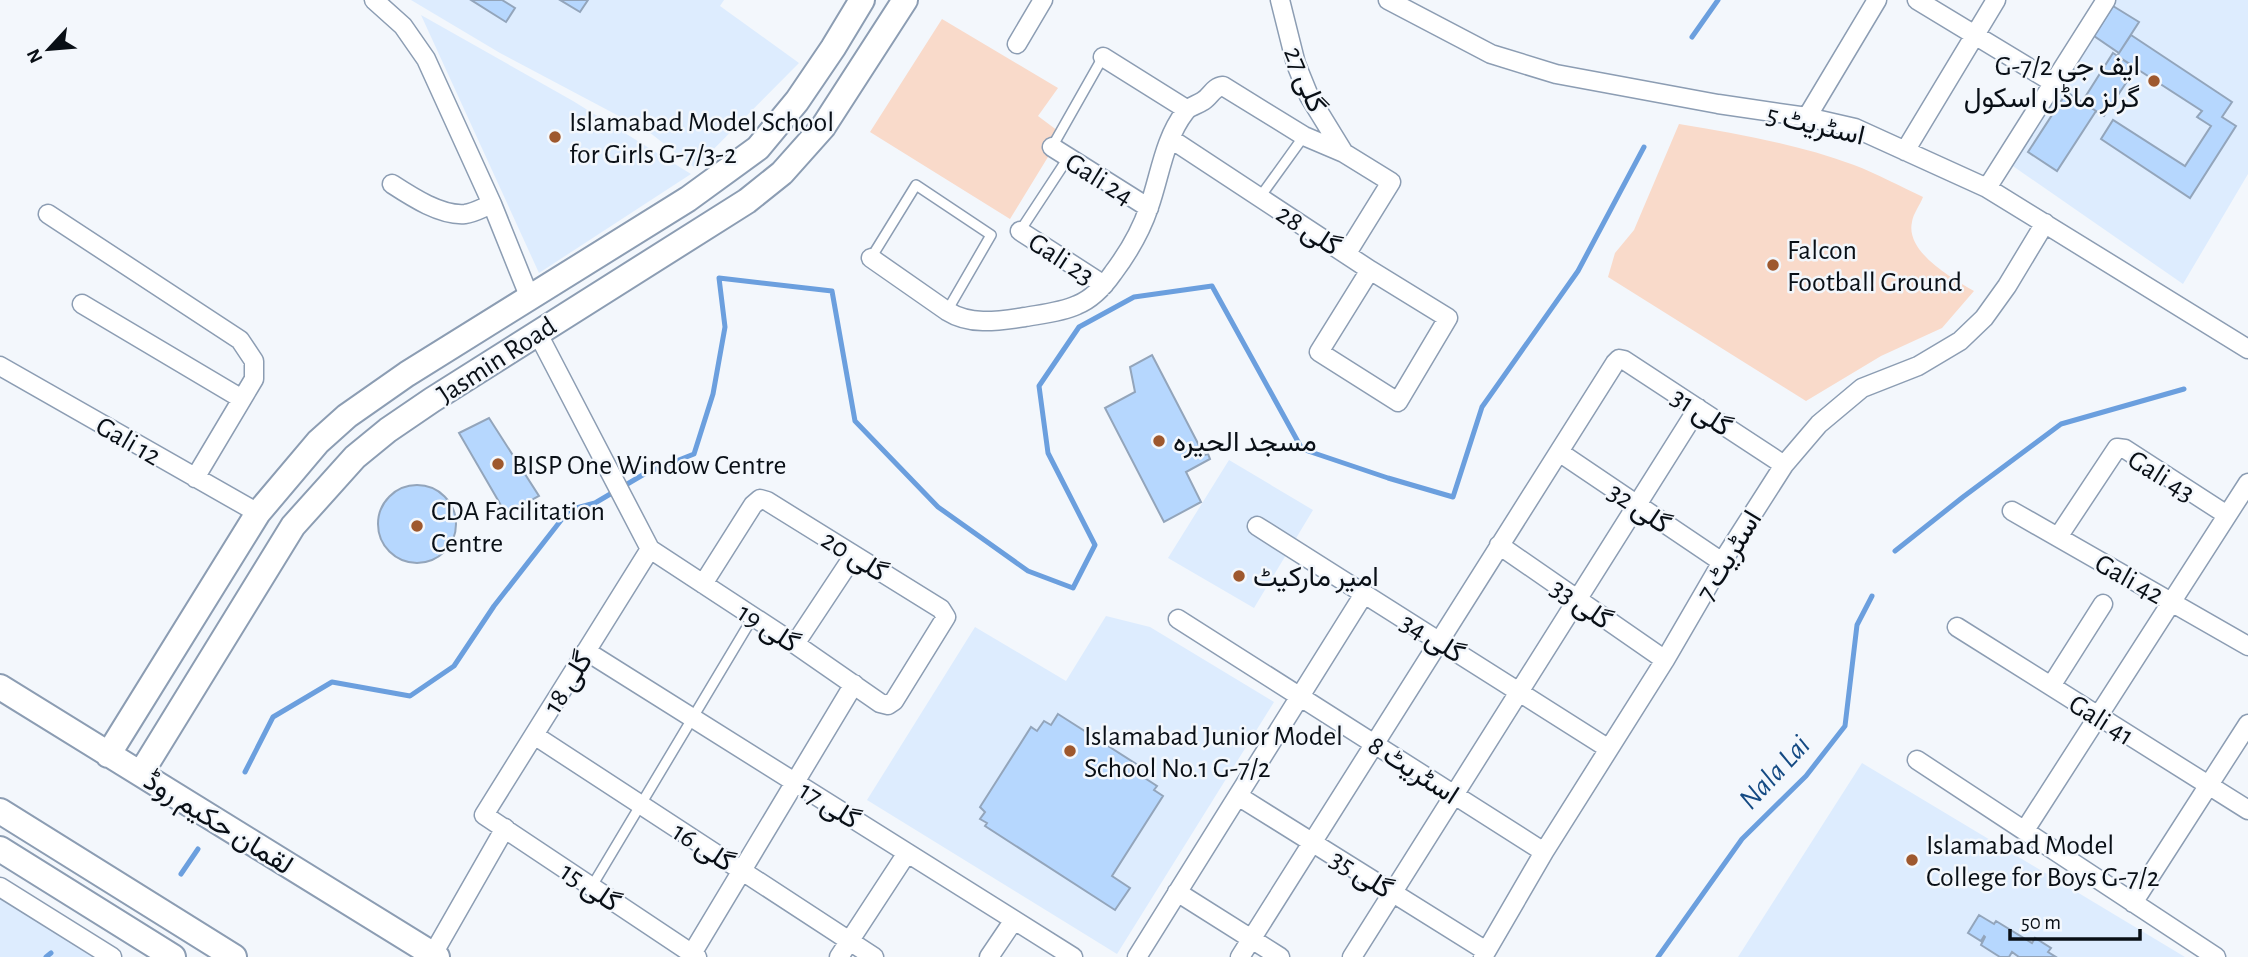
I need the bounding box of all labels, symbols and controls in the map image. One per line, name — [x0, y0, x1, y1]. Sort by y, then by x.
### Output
north arrow — [14, 14, 84, 84]
street label: گلی 27 — [1277, 42, 1331, 117]
text: N — [24, 46, 47, 66]
place label: G-7/2 ایف جی گرلز ماڈل اسکول — [1964, 53, 2140, 115]
marker: G-7/2 ایف جی گرلز ماڈل اسکول — [2146, 73, 2162, 89]
street label: اسٹریٹ 5 — [1763, 101, 1867, 153]
place label: Islamabad Model School for Girls G-7/3-2 — [569, 109, 834, 169]
marker: Islamabad Model School for Girls G-7/3-2 — [547, 129, 563, 145]
street label: Gali 24 — [1060, 148, 1138, 211]
street label: گلی 28 — [1270, 199, 1345, 262]
street label: Gali 23 — [1023, 228, 1099, 291]
place label: Falcon Football Ground — [1787, 237, 1962, 297]
marker: Falcon Football Ground — [1765, 257, 1781, 273]
street label: Jasmin Road — [433, 312, 561, 409]
street label: گلی 31 — [1665, 382, 1736, 443]
street label: Gali 12 — [91, 412, 165, 471]
place label: مسجد الحیرہ — [1173, 429, 1317, 459]
marker: مسجد الحیرہ — [1151, 433, 1167, 449]
street label: Gali 43 — [2123, 446, 2199, 508]
place label: BISP One Window Centre — [512, 452, 787, 480]
marker: BISP One Window Centre — [490, 456, 506, 472]
street label: گلی 32 — [1602, 477, 1676, 540]
place label: CDA Facilitation Centre — [431, 498, 605, 558]
street label: اسٹریٹ 7 — [1692, 506, 1769, 607]
marker: CDA Facilitation Centre — [409, 518, 425, 534]
street label: گلی 20 — [816, 525, 892, 588]
street label: Gali 42 — [2090, 550, 2168, 610]
place label: امیر مارکیٹ — [1253, 564, 1379, 594]
marker: امیر مارکیٹ — [1231, 568, 1247, 584]
street label: گلی 33 — [1545, 573, 1617, 636]
street label: گلی 19 — [732, 598, 804, 659]
street label: گلی 34 — [1395, 608, 1469, 670]
street label: گلی 18 — [538, 647, 599, 719]
street label: Gali 41 — [2063, 690, 2138, 751]
place label: Islamabad Junior Model School No.1 G-7/2 — [1084, 723, 1343, 783]
water label: Nala Lai — [1734, 730, 1816, 815]
street label: اسٹریٹ 8 — [1362, 731, 1463, 812]
marker: Islamabad Junior Model School No.1 G-7/2 — [1062, 743, 1078, 759]
street label: لقمان حکیم روڈ — [137, 766, 298, 883]
street label: گلی 17 — [793, 776, 865, 836]
street label: گلی 16 — [667, 817, 739, 878]
place label: Islamabad Model College for Boys G-7/2 — [1926, 832, 2159, 892]
street label: گلی 35 — [1324, 844, 1397, 905]
marker: Islamabad Model College for Boys G-7/2 — [1904, 852, 1920, 868]
street label: گلی 15 — [554, 857, 625, 918]
scale bar — [2010, 898, 2140, 942]
text: 50 m — [2021, 912, 2061, 933]

